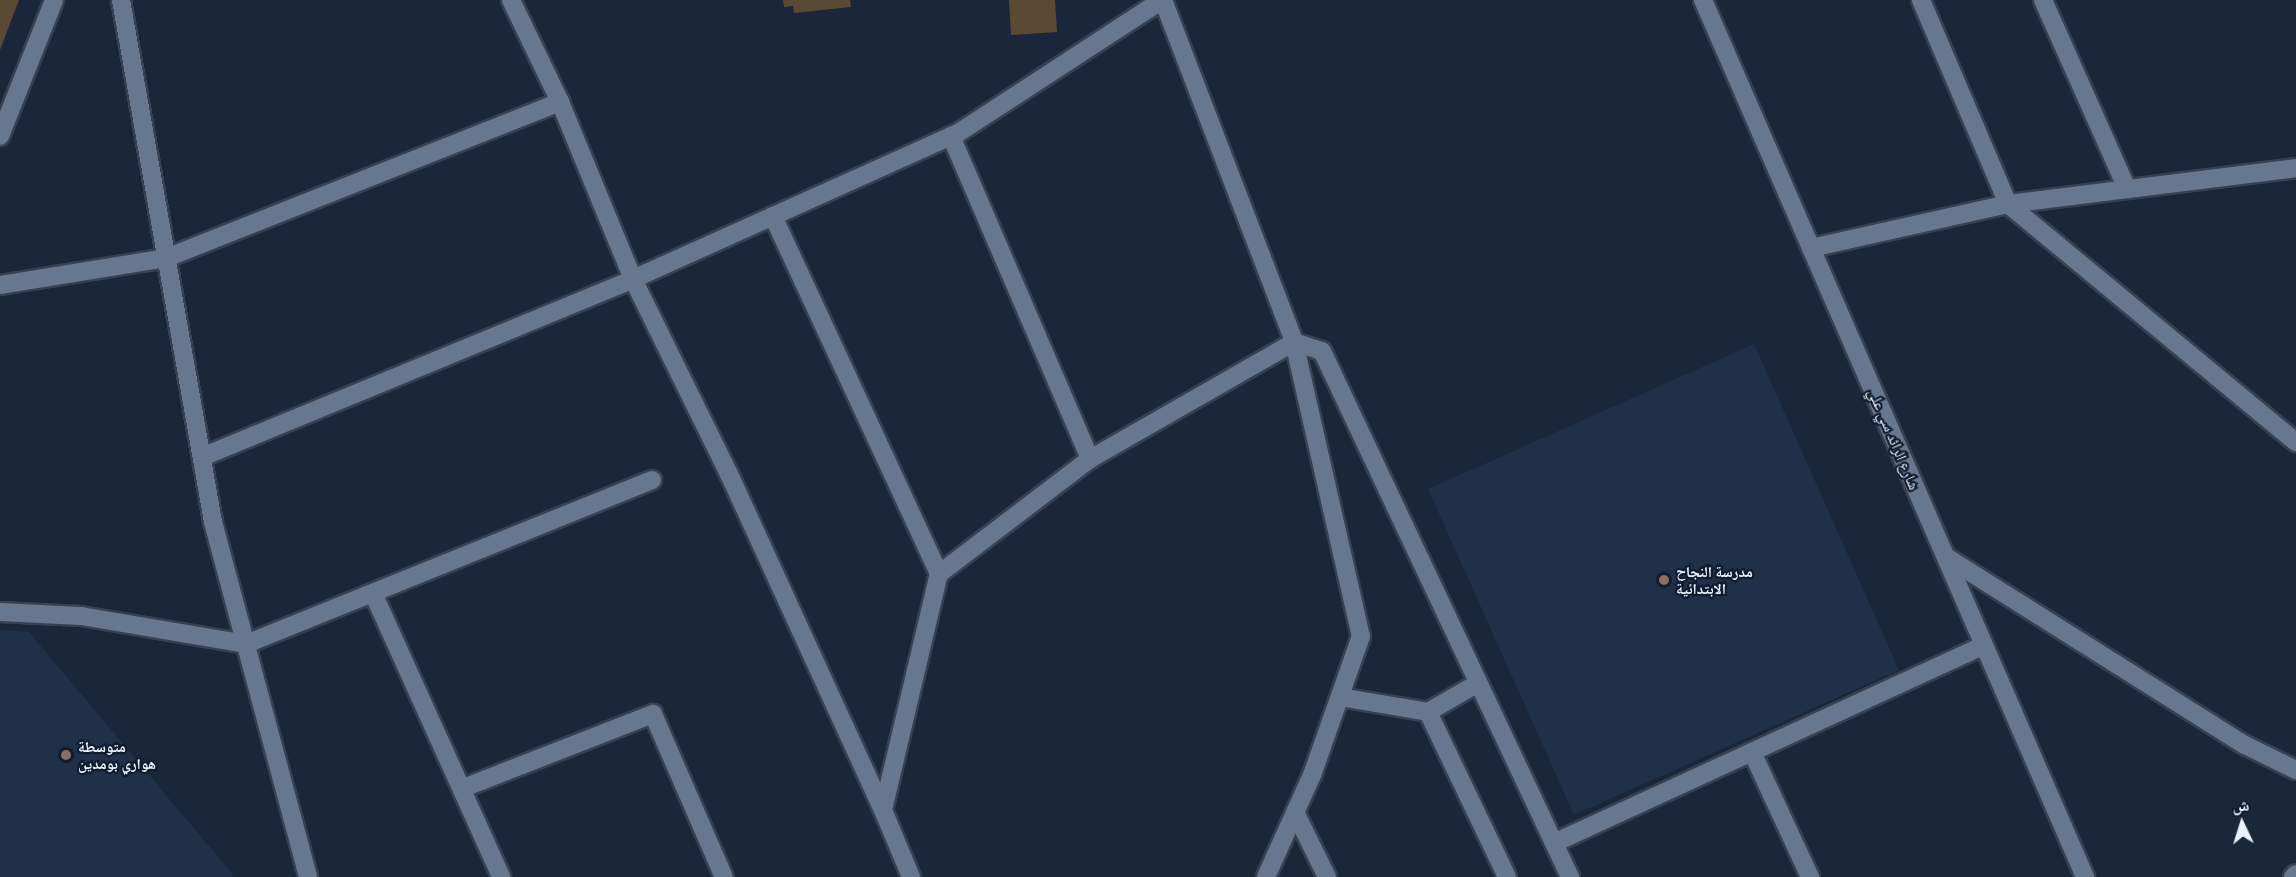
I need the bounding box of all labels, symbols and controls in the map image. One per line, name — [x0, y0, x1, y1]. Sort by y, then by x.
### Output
street label: شارع الرائد سي علي — [1865, 386, 1923, 492]
place label: مدرسة النجاح الابتدائية — [1676, 562, 1753, 597]
marker: مدرسة النجاح الابتدائية — [1657, 573, 1671, 587]
place label: متوسطة هواري بومدين — [78, 737, 156, 772]
marker: متوسطة هواري بومدين — [59, 748, 73, 762]
north arrow — [2212, 793, 2272, 853]
text: ش — [2232, 794, 2250, 816]

